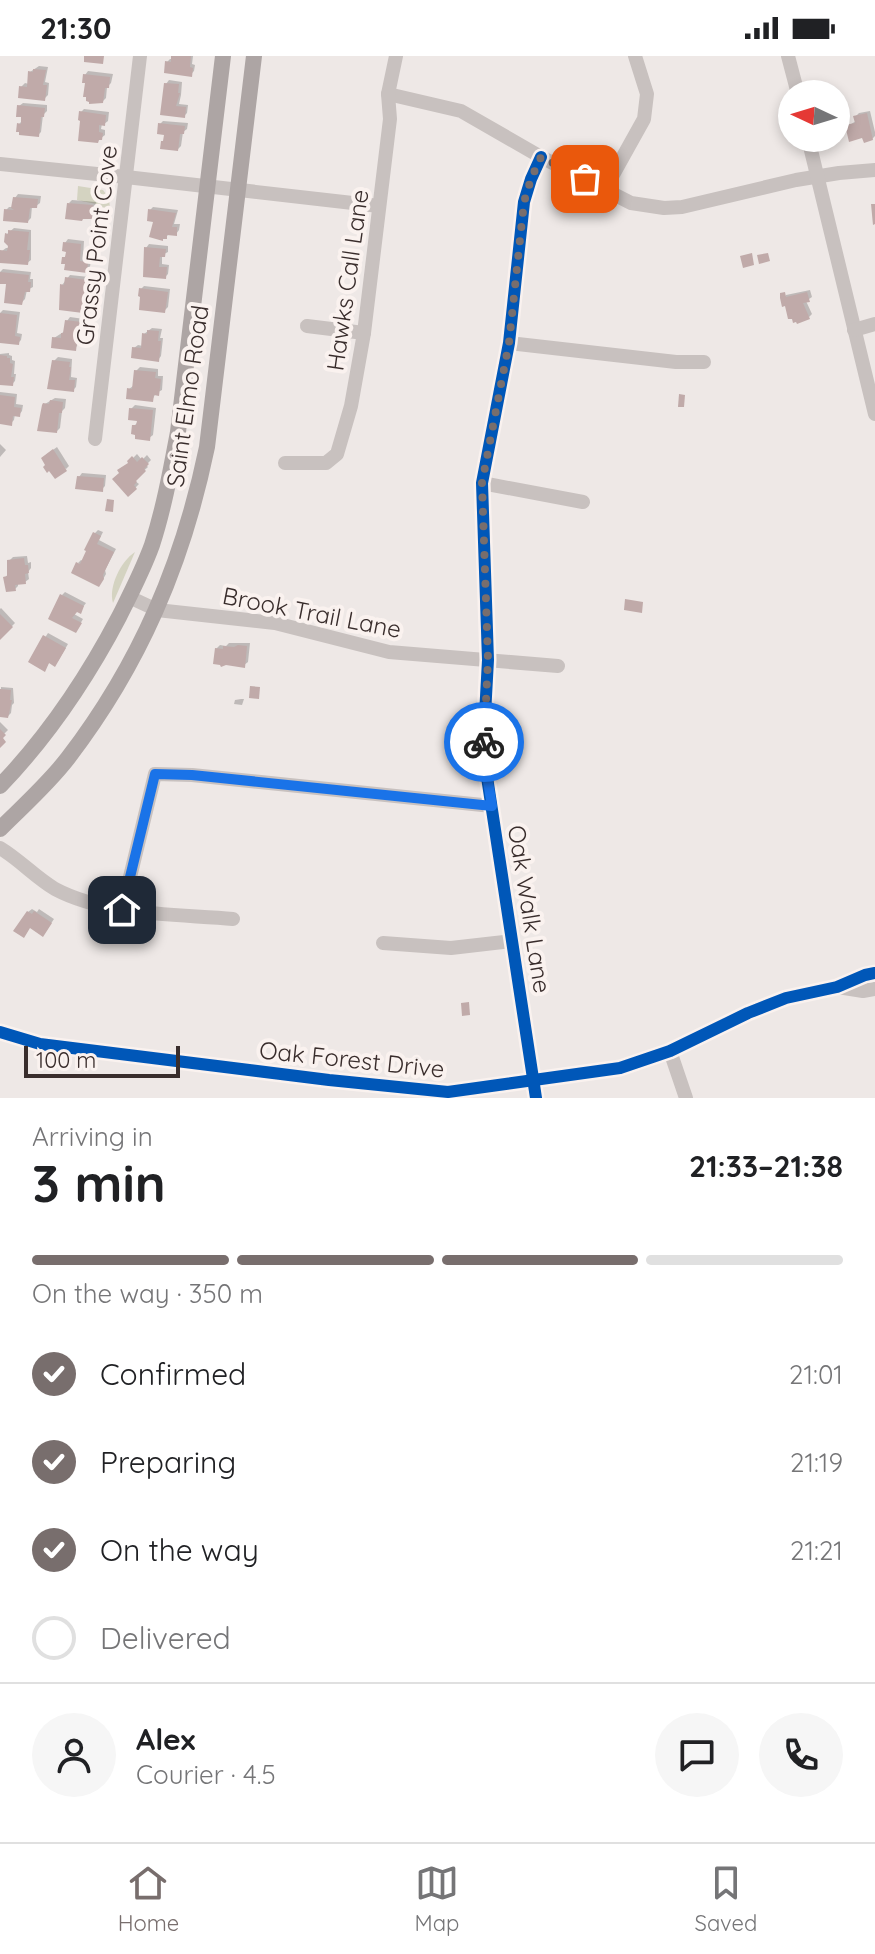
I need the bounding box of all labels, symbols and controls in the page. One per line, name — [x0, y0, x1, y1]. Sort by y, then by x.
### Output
text: 21:30 — [40, 9, 111, 47]
north arrow — [778, 80, 850, 152]
map controls — [778, 80, 850, 152]
street label: Grassy Point Cove — [69, 143, 123, 347]
pin — [551, 145, 619, 213]
icon: bag — [563, 157, 607, 201]
street label: Hawks Call Lane — [319, 187, 375, 373]
street label: Saint Elmo Road — [159, 303, 215, 489]
street label: Brook Trail Lane — [220, 580, 404, 644]
courier — [444, 702, 524, 782]
icon: bike — [462, 720, 506, 764]
street label: Oak Walk Lane — [502, 823, 558, 995]
pin — [88, 876, 156, 944]
icon: home — [100, 888, 144, 932]
street label: Oak Forest Drive — [258, 1034, 446, 1084]
scale bar — [24, 1042, 180, 1078]
text: 100 m — [36, 1046, 96, 1074]
text: Arriving in — [32, 1120, 153, 1153]
text: 21:33–21:38 — [689, 1147, 843, 1185]
text: 3 min — [32, 1150, 166, 1215]
text: On the way · 350 m — [32, 1277, 263, 1310]
icon: check — [32, 1352, 76, 1396]
text: Confirmed — [100, 1355, 246, 1393]
text: 21:01 — [789, 1358, 843, 1391]
icon: check — [32, 1440, 76, 1484]
text: Preparing — [100, 1443, 236, 1481]
text: 21:19 — [790, 1446, 843, 1479]
icon: check — [32, 1528, 76, 1572]
text: On the way — [100, 1531, 259, 1569]
text: 21:21 — [790, 1534, 843, 1567]
text: Delivered — [100, 1619, 231, 1657]
button: person — [32, 1713, 116, 1797]
button: chat — [655, 1713, 739, 1797]
button: phone — [759, 1713, 843, 1797]
text: Alex — [136, 1720, 195, 1758]
text: Courier · 4.5 — [136, 1758, 276, 1791]
tab: Home — [118, 1861, 179, 1937]
tab: Map — [415, 1861, 459, 1937]
tab: Saved — [695, 1861, 757, 1937]

